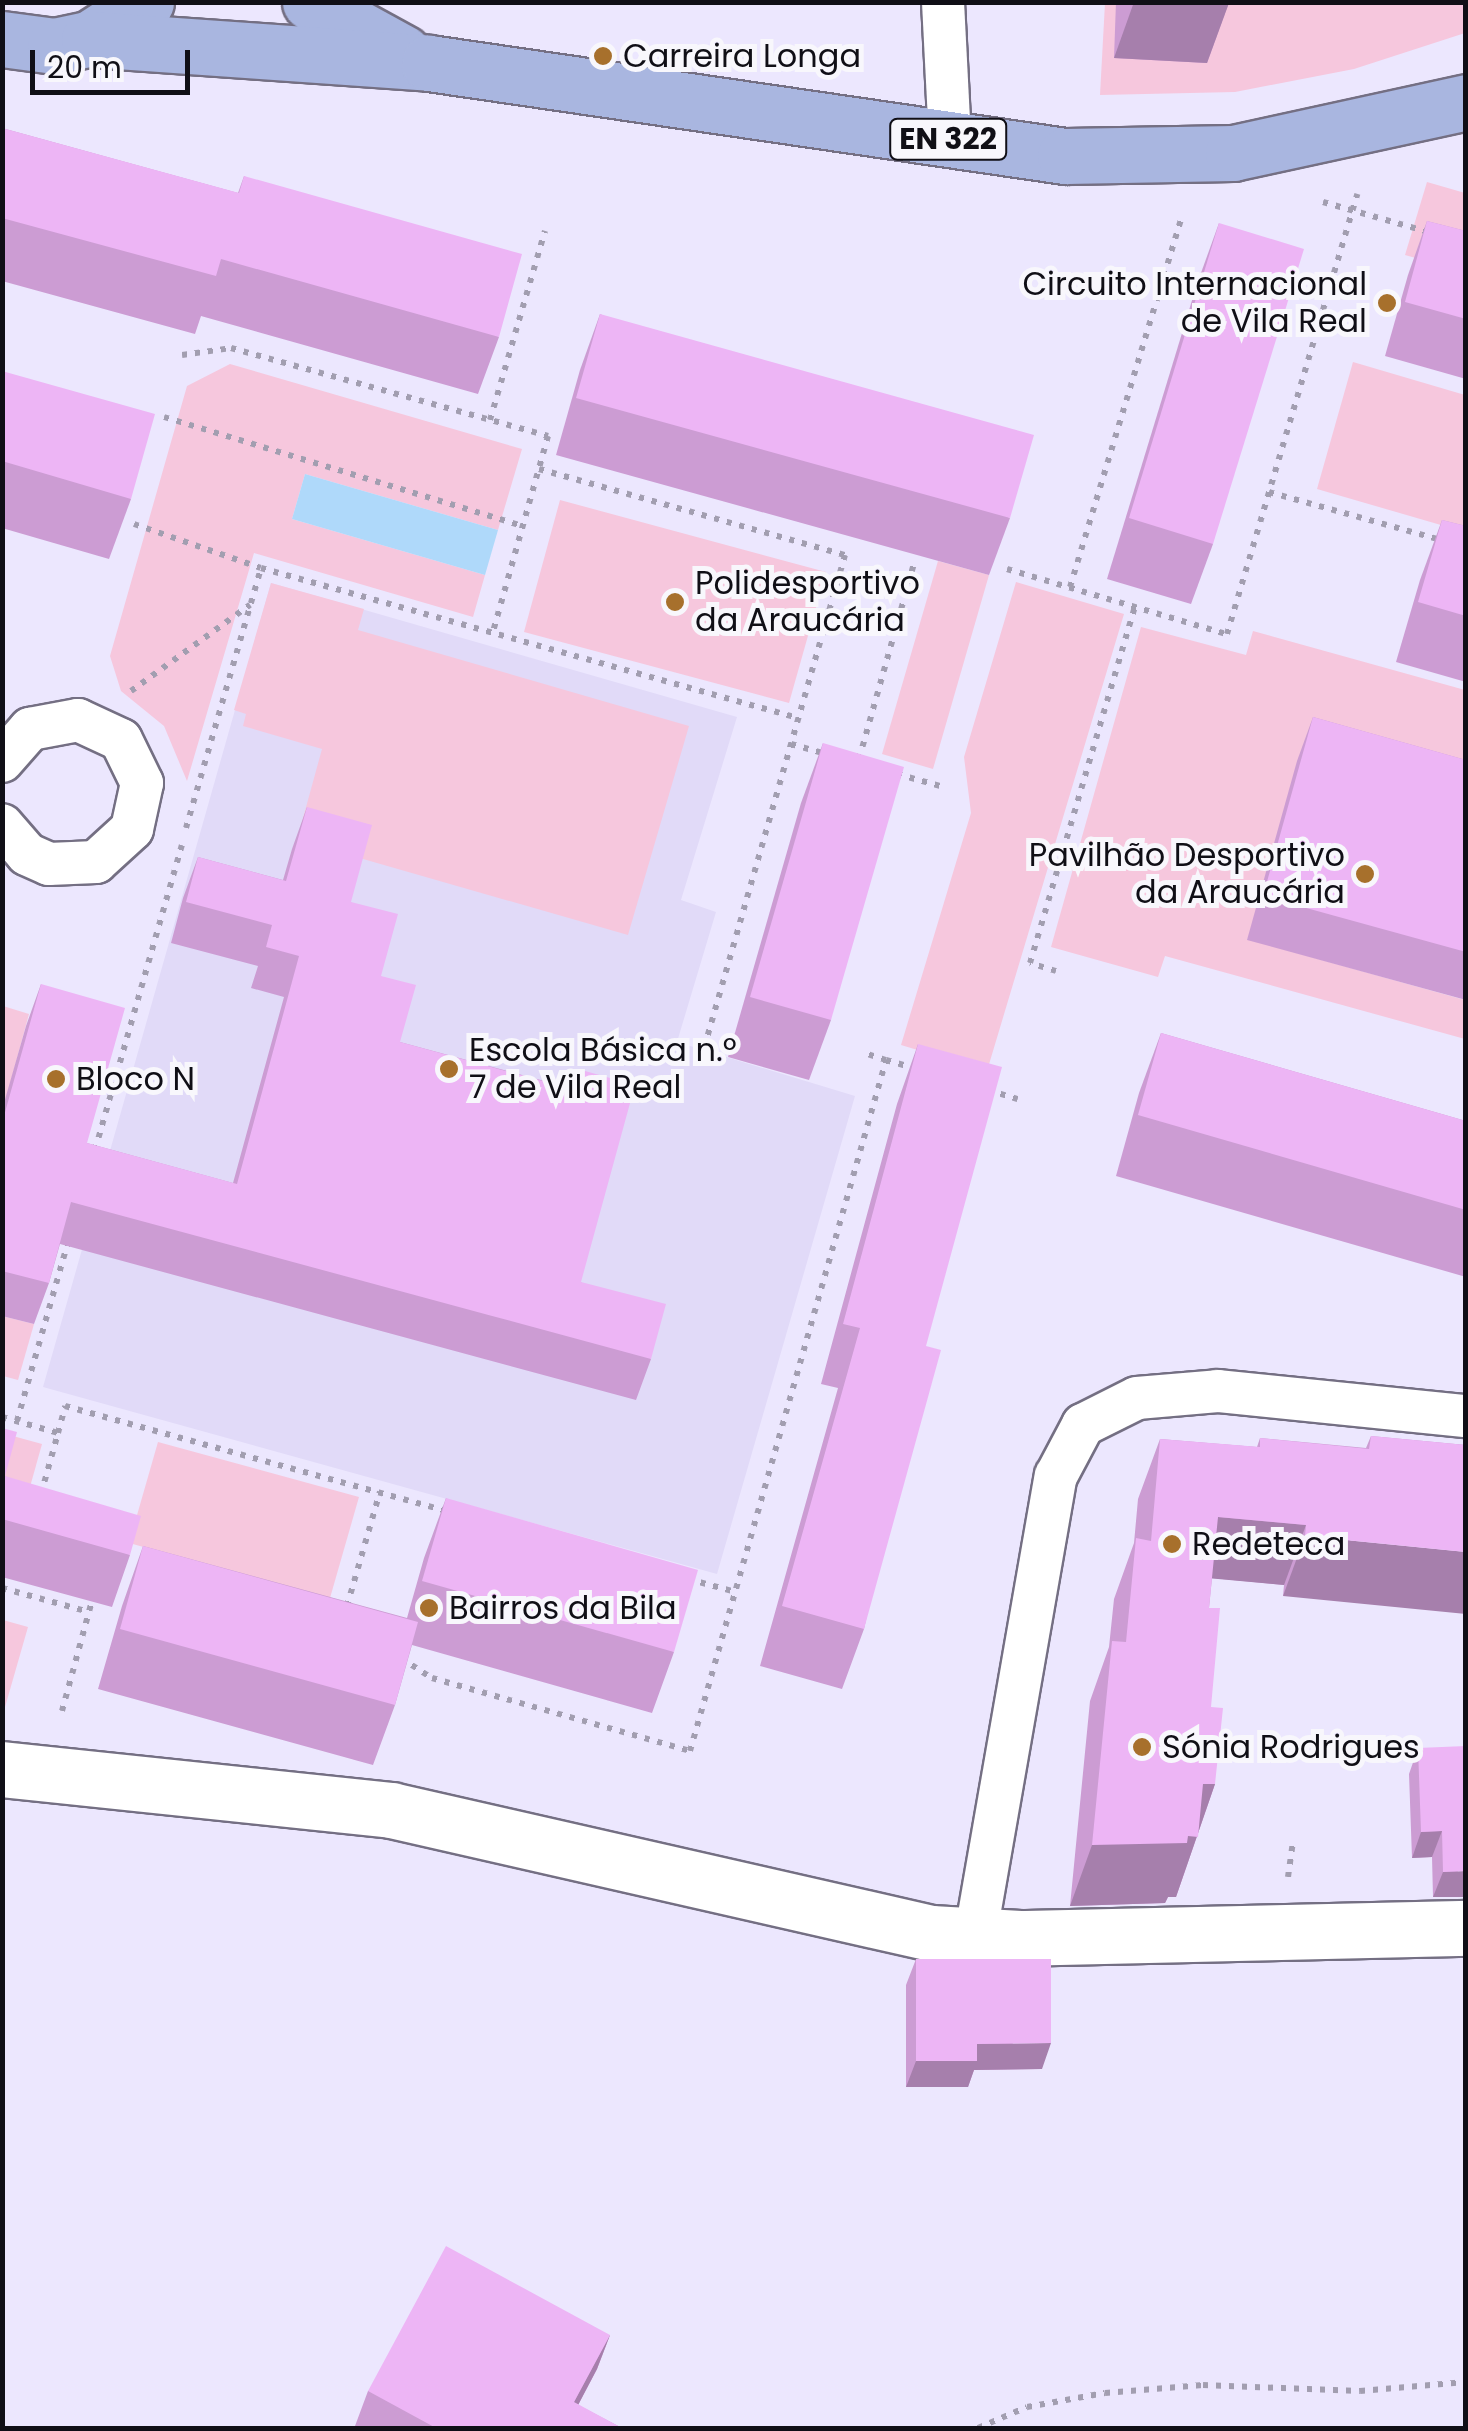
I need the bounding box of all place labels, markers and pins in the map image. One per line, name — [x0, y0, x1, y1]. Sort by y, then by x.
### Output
place label: Carreira Longa — [623, 37, 861, 75]
marker: Carreira Longa — [592, 45, 614, 67]
place label: Circuito Internacional de Vila Real — [1022, 266, 1367, 341]
marker: Circuito Internacional de Vila Real — [1376, 292, 1398, 314]
place label: Polidesportivo da Araucária — [695, 565, 920, 640]
marker: Polidesportivo da Araucária — [664, 591, 686, 613]
place label: Pavilhão Desportivo da Araucária — [1029, 837, 1345, 912]
marker: Pavilhão Desportivo da Araucária — [1354, 863, 1376, 885]
place label: Escola Básica n.º 7 de Vila Real — [469, 1032, 737, 1107]
marker: Escola Básica n.º 7 de Vila Real — [438, 1058, 460, 1080]
place label: Bloco N — [76, 1060, 195, 1098]
marker: Bloco N — [45, 1068, 67, 1090]
place label: Redeteca — [1192, 1525, 1345, 1563]
marker: Redeteca — [1161, 1533, 1183, 1555]
place label: Bairros da Bila — [449, 1589, 677, 1627]
marker: Bairros da Bila — [418, 1597, 440, 1619]
place label: Sónia Rodrigues — [1162, 1728, 1420, 1766]
marker: Sónia Rodrigues — [1131, 1736, 1153, 1758]

